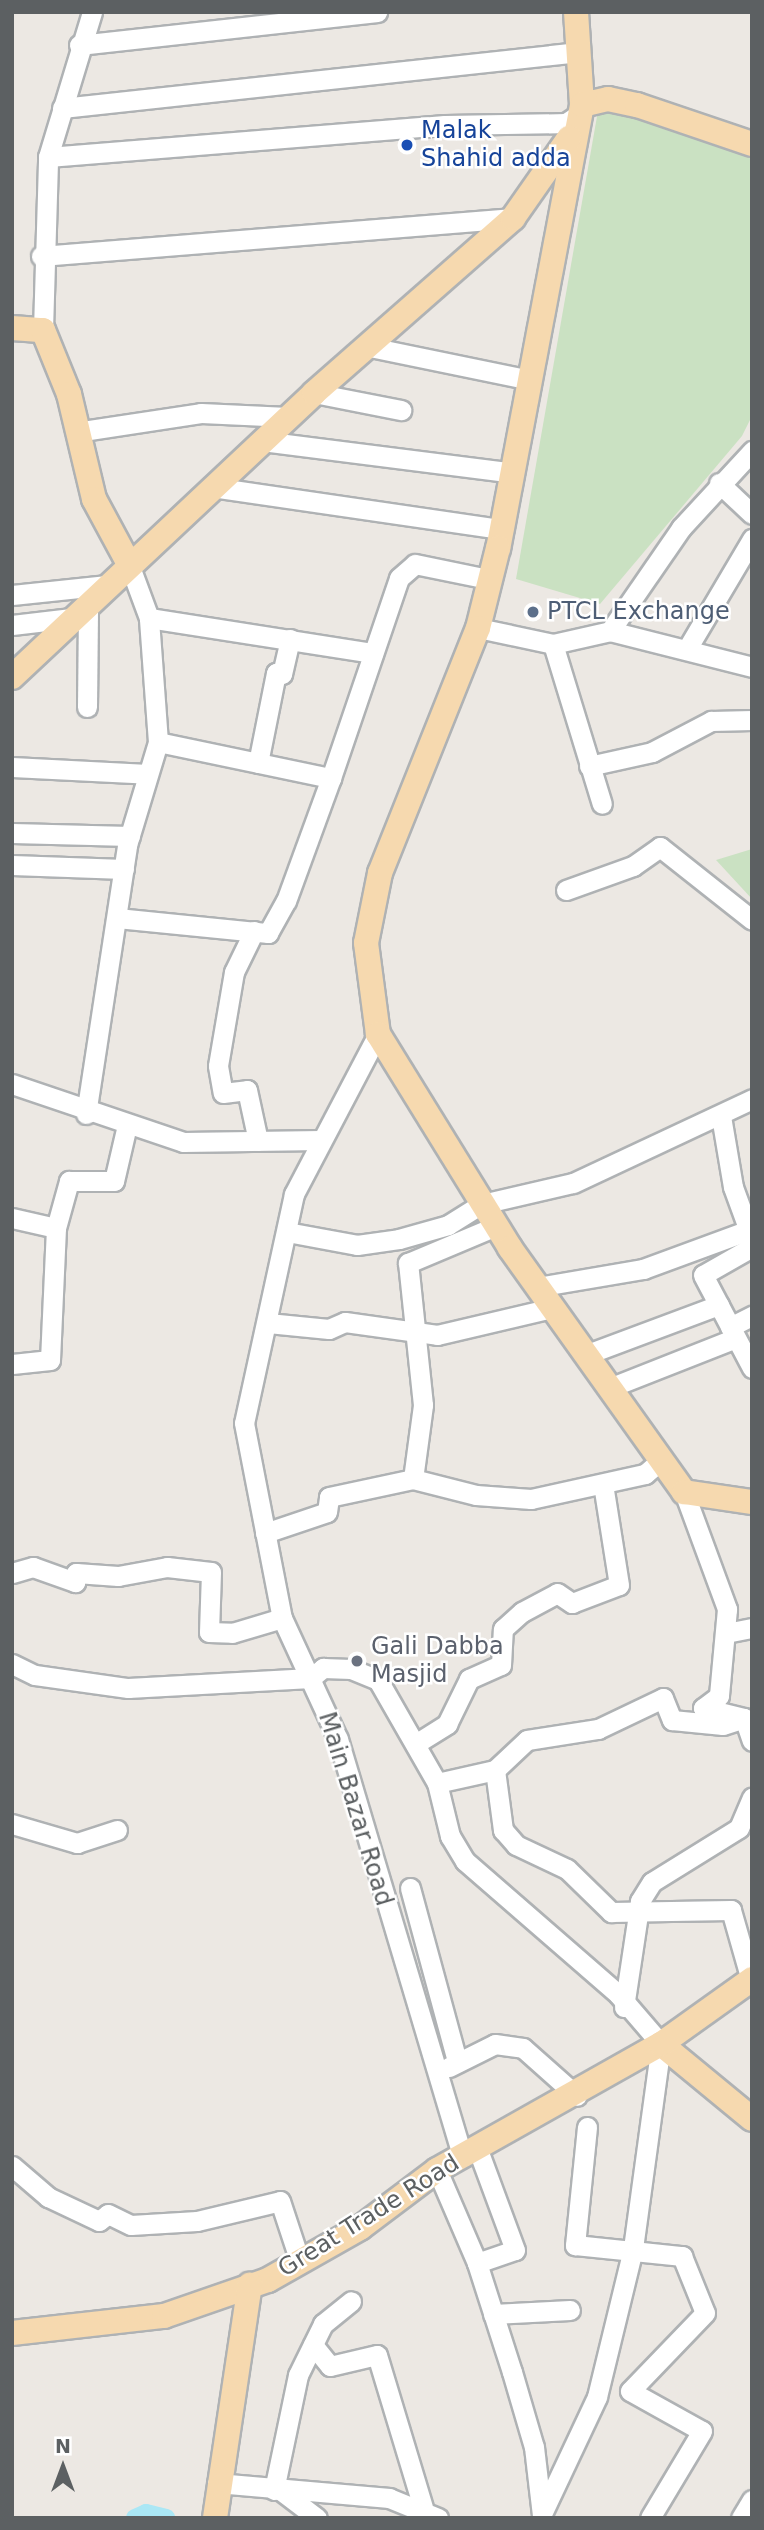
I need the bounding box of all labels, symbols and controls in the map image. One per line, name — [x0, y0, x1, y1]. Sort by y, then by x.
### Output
place label: Malak Shahid adda — [421, 117, 571, 173]
marker: Malak Shahid adda — [399, 137, 415, 153]
place label: PTCL Exchange — [547, 598, 730, 626]
marker: PTCL Exchange — [525, 604, 541, 620]
place label: Gali Dabba Masjid — [371, 1633, 504, 1689]
marker: Gali Dabba Masjid — [349, 1653, 365, 1669]
street label: Main Bazar Road — [312, 1709, 398, 1909]
street label: Great Trade Road — [273, 2149, 465, 2283]
north arrow — [28, 2432, 98, 2502]
text: N — [55, 2435, 71, 2457]

